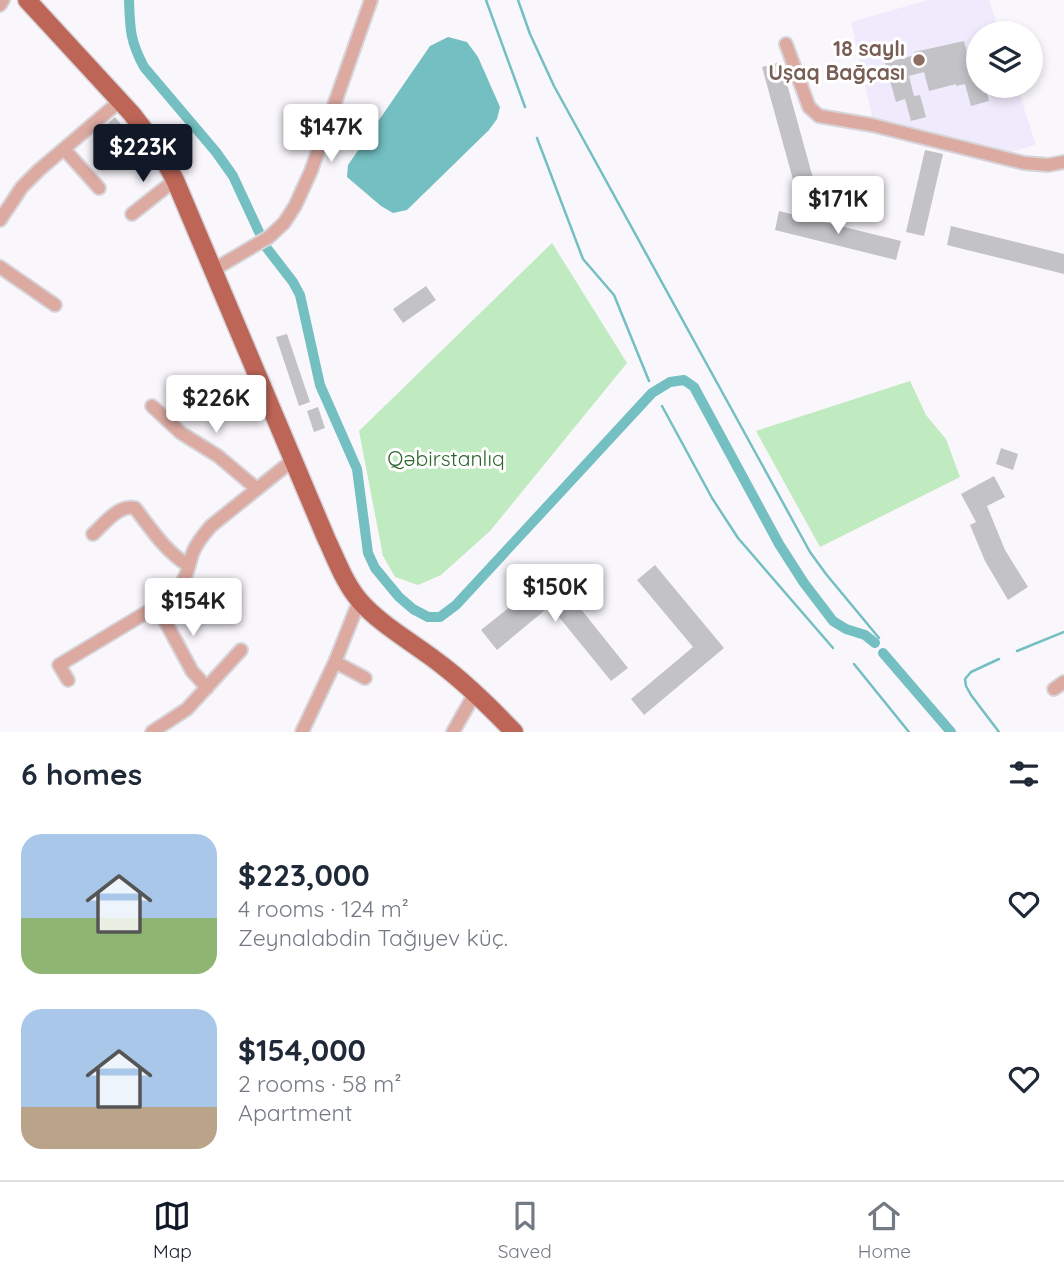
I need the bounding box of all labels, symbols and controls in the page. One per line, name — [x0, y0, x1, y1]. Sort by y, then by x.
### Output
map controls — [966, 21, 1043, 98]
button: layers — [966, 21, 1043, 98]
place label: 18 saylı Uşaq Bağçası — [768, 35, 905, 85]
marker: 18 saylı Uşaq Bağçası — [911, 52, 927, 68]
pin: $147K — [282, 104, 380, 164]
text: $147K — [299, 112, 363, 141]
pin: $223K — [94, 124, 192, 184]
text: $223K — [109, 132, 177, 161]
pin: $171K — [789, 176, 887, 236]
text: $171K — [808, 184, 868, 213]
pin: $226K — [167, 376, 265, 435]
text: $226K — [182, 383, 250, 412]
park label: Qəbirstanlıq — [387, 445, 505, 471]
pin: $150K — [506, 564, 604, 624]
text: $150K — [522, 572, 588, 601]
pin: $154K — [144, 578, 242, 638]
text: $154K — [161, 586, 225, 615]
text: 6 homes — [21, 755, 142, 793]
icon: filters — [1005, 755, 1043, 793]
text: $223,000 — [238, 856, 370, 894]
icon: home — [77, 862, 161, 946]
icon: heart — [1005, 885, 1043, 923]
text: 4 rooms · 124 m² — [238, 894, 409, 923]
text: Zeynalabdin Tağıyev küç. — [238, 923, 508, 952]
text: $154,000 — [238, 1031, 366, 1069]
icon: home — [77, 1037, 161, 1121]
icon: heart — [1005, 1060, 1043, 1098]
text: 2 rooms · 58 m² — [238, 1069, 401, 1098]
text: Apartment — [238, 1098, 352, 1127]
tab: Map — [153, 1197, 192, 1263]
tab: Saved — [498, 1197, 552, 1263]
tab: Home — [858, 1197, 911, 1263]

